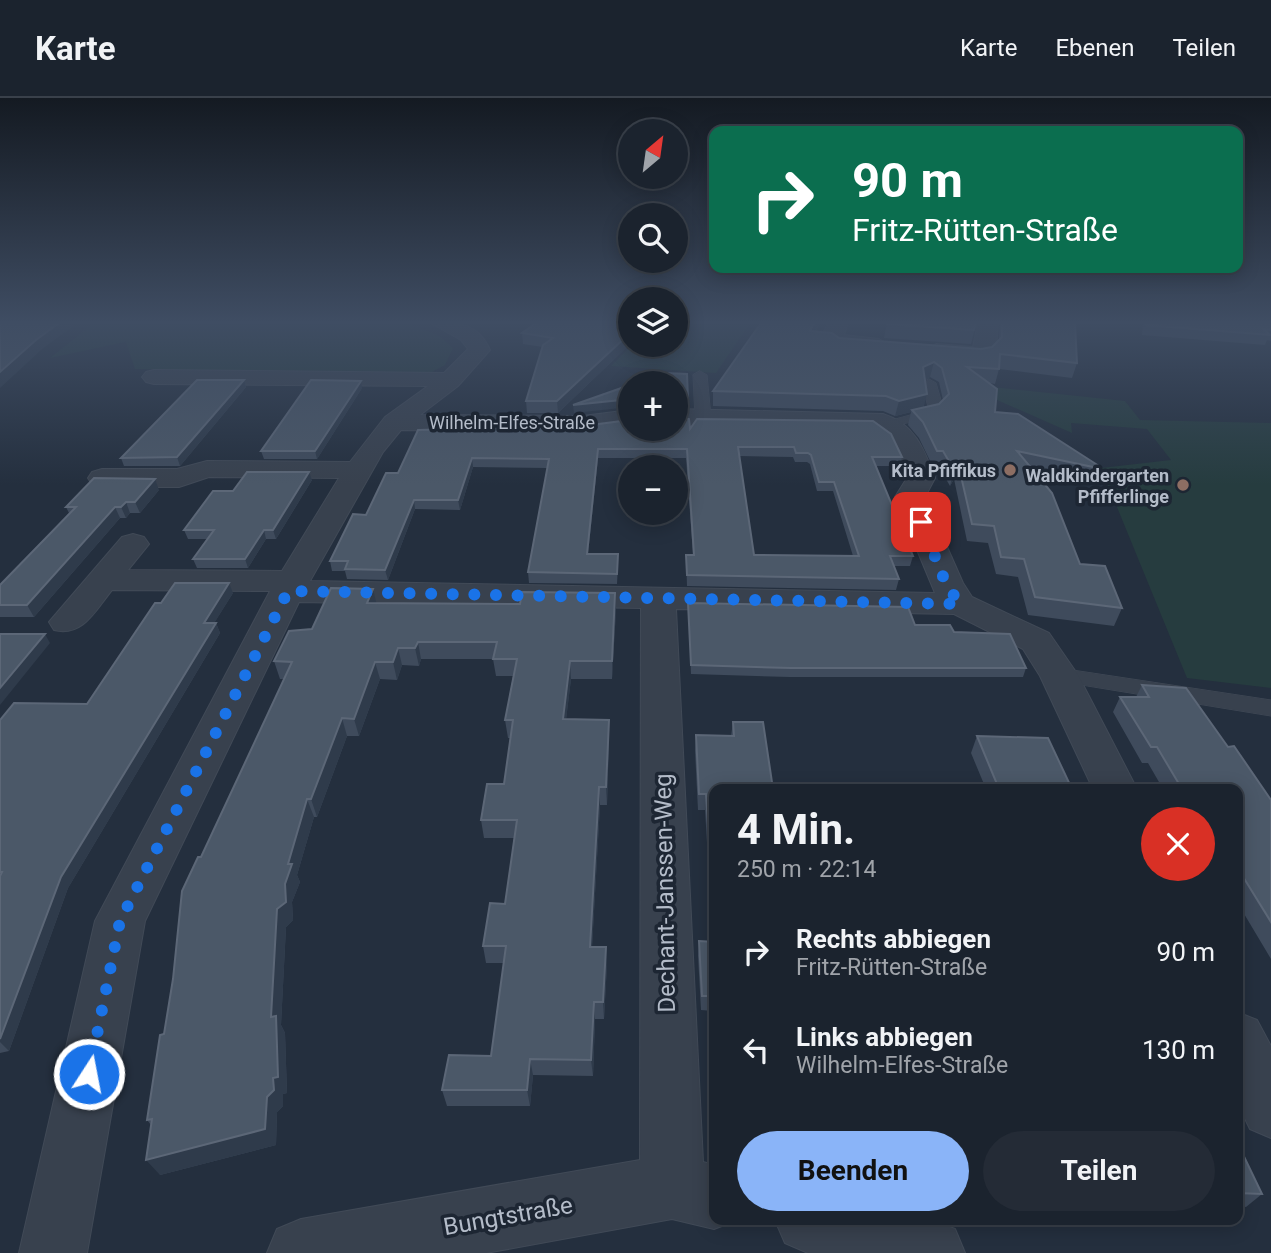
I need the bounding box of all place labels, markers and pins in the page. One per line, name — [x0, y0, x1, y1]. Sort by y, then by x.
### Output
place label: Kita Pfiffikus — [891, 460, 996, 481]
marker: Kita Pfiffikus — [1002, 462, 1018, 478]
place label: Waldkindergarten Pfifferlinge — [1025, 465, 1169, 507]
marker: Waldkindergarten Pfifferlinge — [1175, 477, 1191, 493]
pin — [891, 492, 951, 552]

